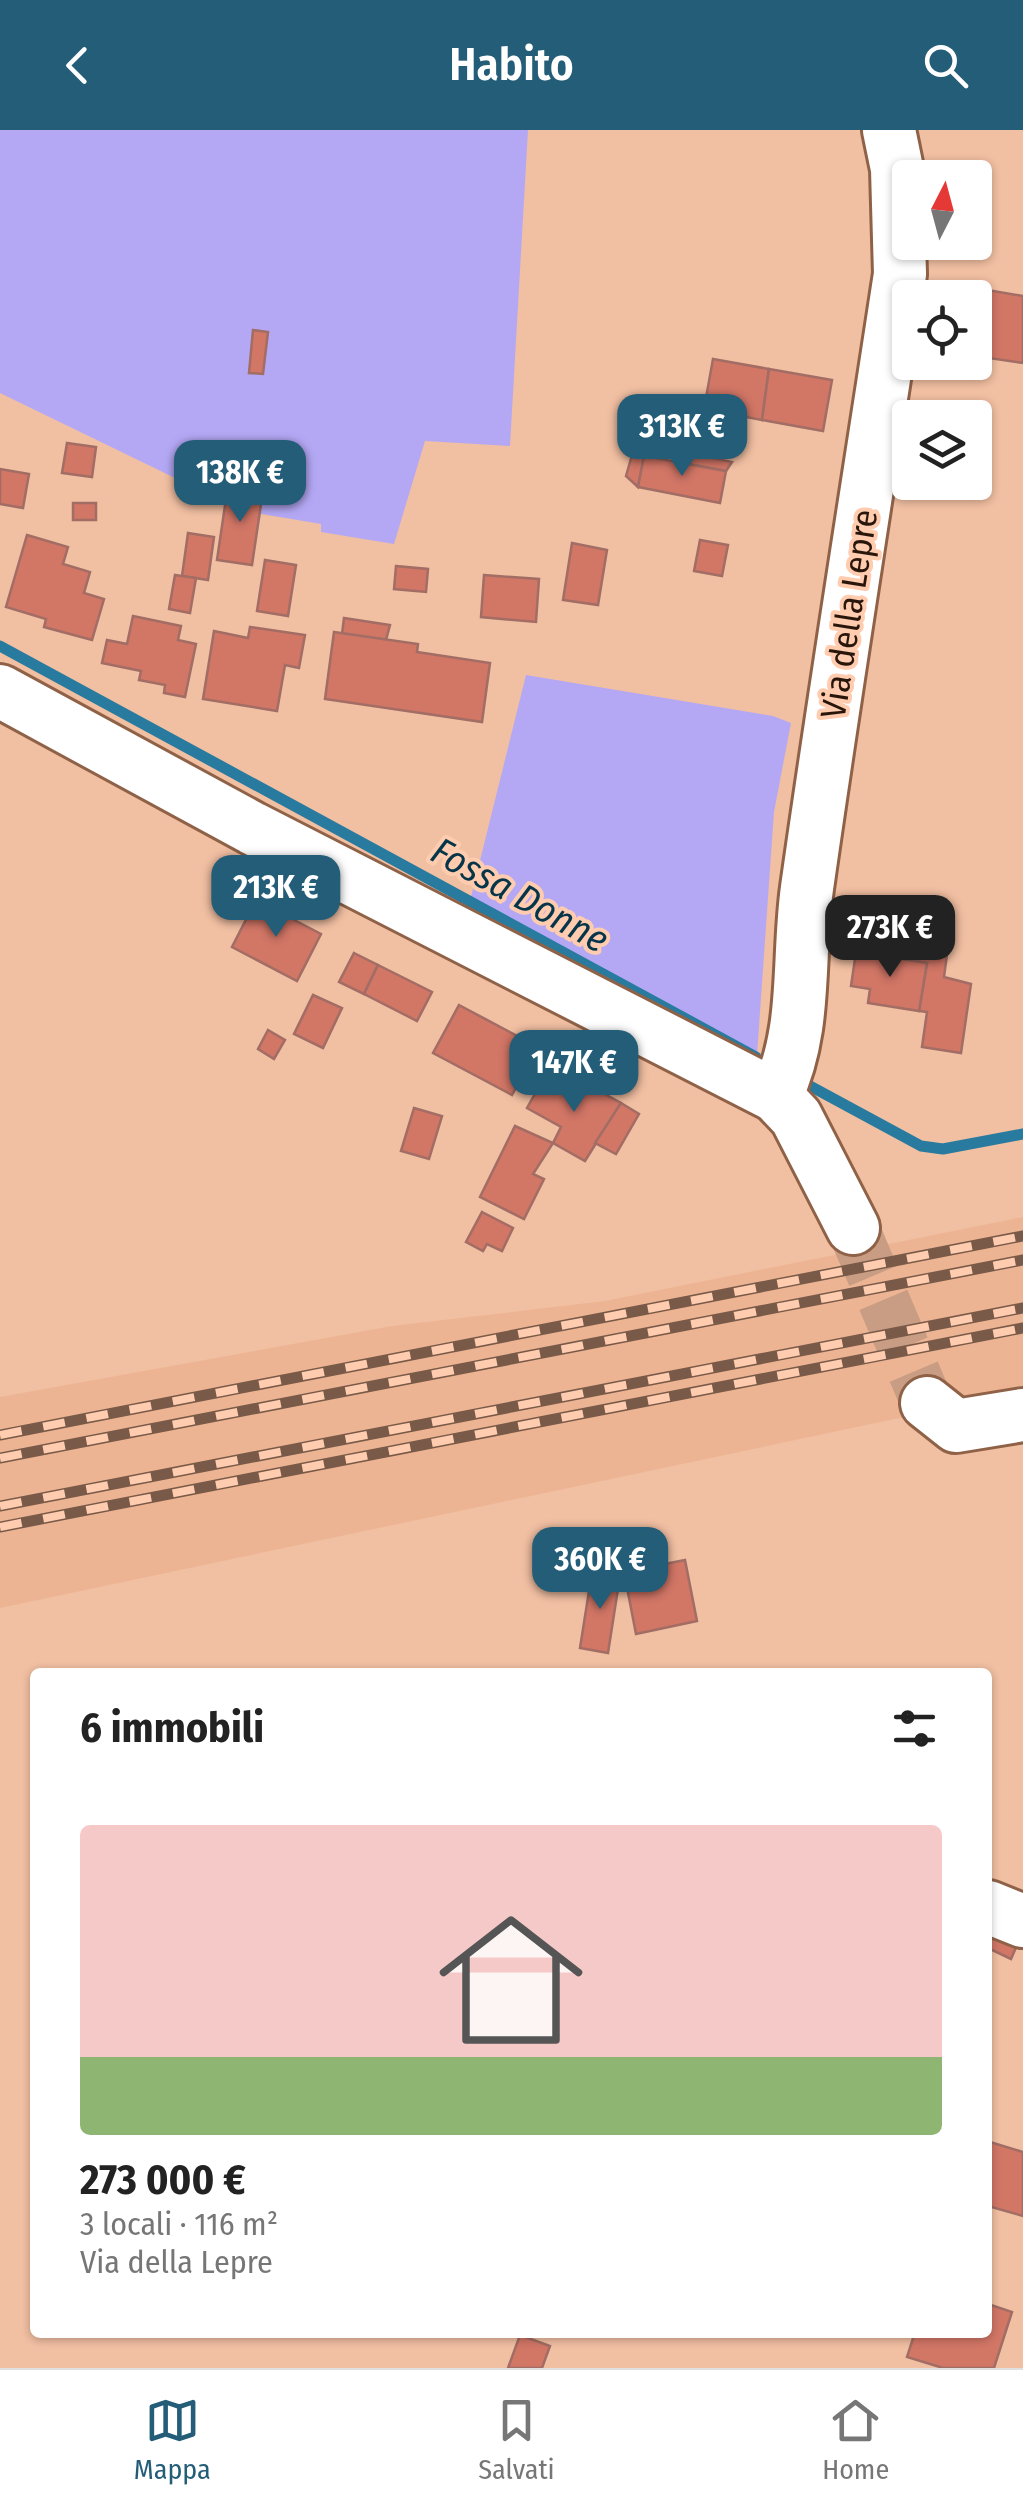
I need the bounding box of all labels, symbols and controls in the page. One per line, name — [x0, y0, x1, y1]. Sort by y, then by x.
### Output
icon: back — [50, 38, 105, 93]
text: Habito — [449, 38, 574, 92]
icon: search — [918, 38, 973, 93]
north arrow — [892, 160, 992, 260]
map controls — [892, 160, 992, 500]
button: locate — [892, 280, 992, 380]
pin: 313K € — [601, 394, 763, 479]
button: layers — [892, 400, 992, 500]
text: 313K € — [639, 407, 725, 445]
pin: 138K € — [159, 440, 321, 525]
text: 138K € — [196, 453, 284, 491]
street label: Via della Lepre — [812, 507, 886, 721]
water label: Fossa Donne — [423, 828, 617, 962]
pin: 213K € — [195, 855, 357, 940]
text: 213K € — [233, 868, 319, 906]
pin: 273K € — [809, 895, 971, 980]
text: 273K € — [847, 908, 933, 946]
pin: 147K € — [493, 1030, 655, 1115]
text: 147K € — [531, 1043, 617, 1081]
pin: 360K € — [519, 1527, 681, 1612]
text: 360K € — [554, 1540, 646, 1578]
icon: filters — [887, 1701, 942, 1756]
text: 6 immobili — [80, 1703, 264, 1753]
icon: home — [421, 1890, 601, 2070]
text: 273 000 € — [80, 2155, 246, 2205]
text: 3 locali · 116 m² — [80, 2205, 278, 2243]
text: Via della Lepre — [80, 2243, 273, 2281]
tab: Mappa — [134, 2393, 211, 2486]
tab: Salvati — [478, 2393, 555, 2486]
tab: Home — [822, 2393, 889, 2486]

